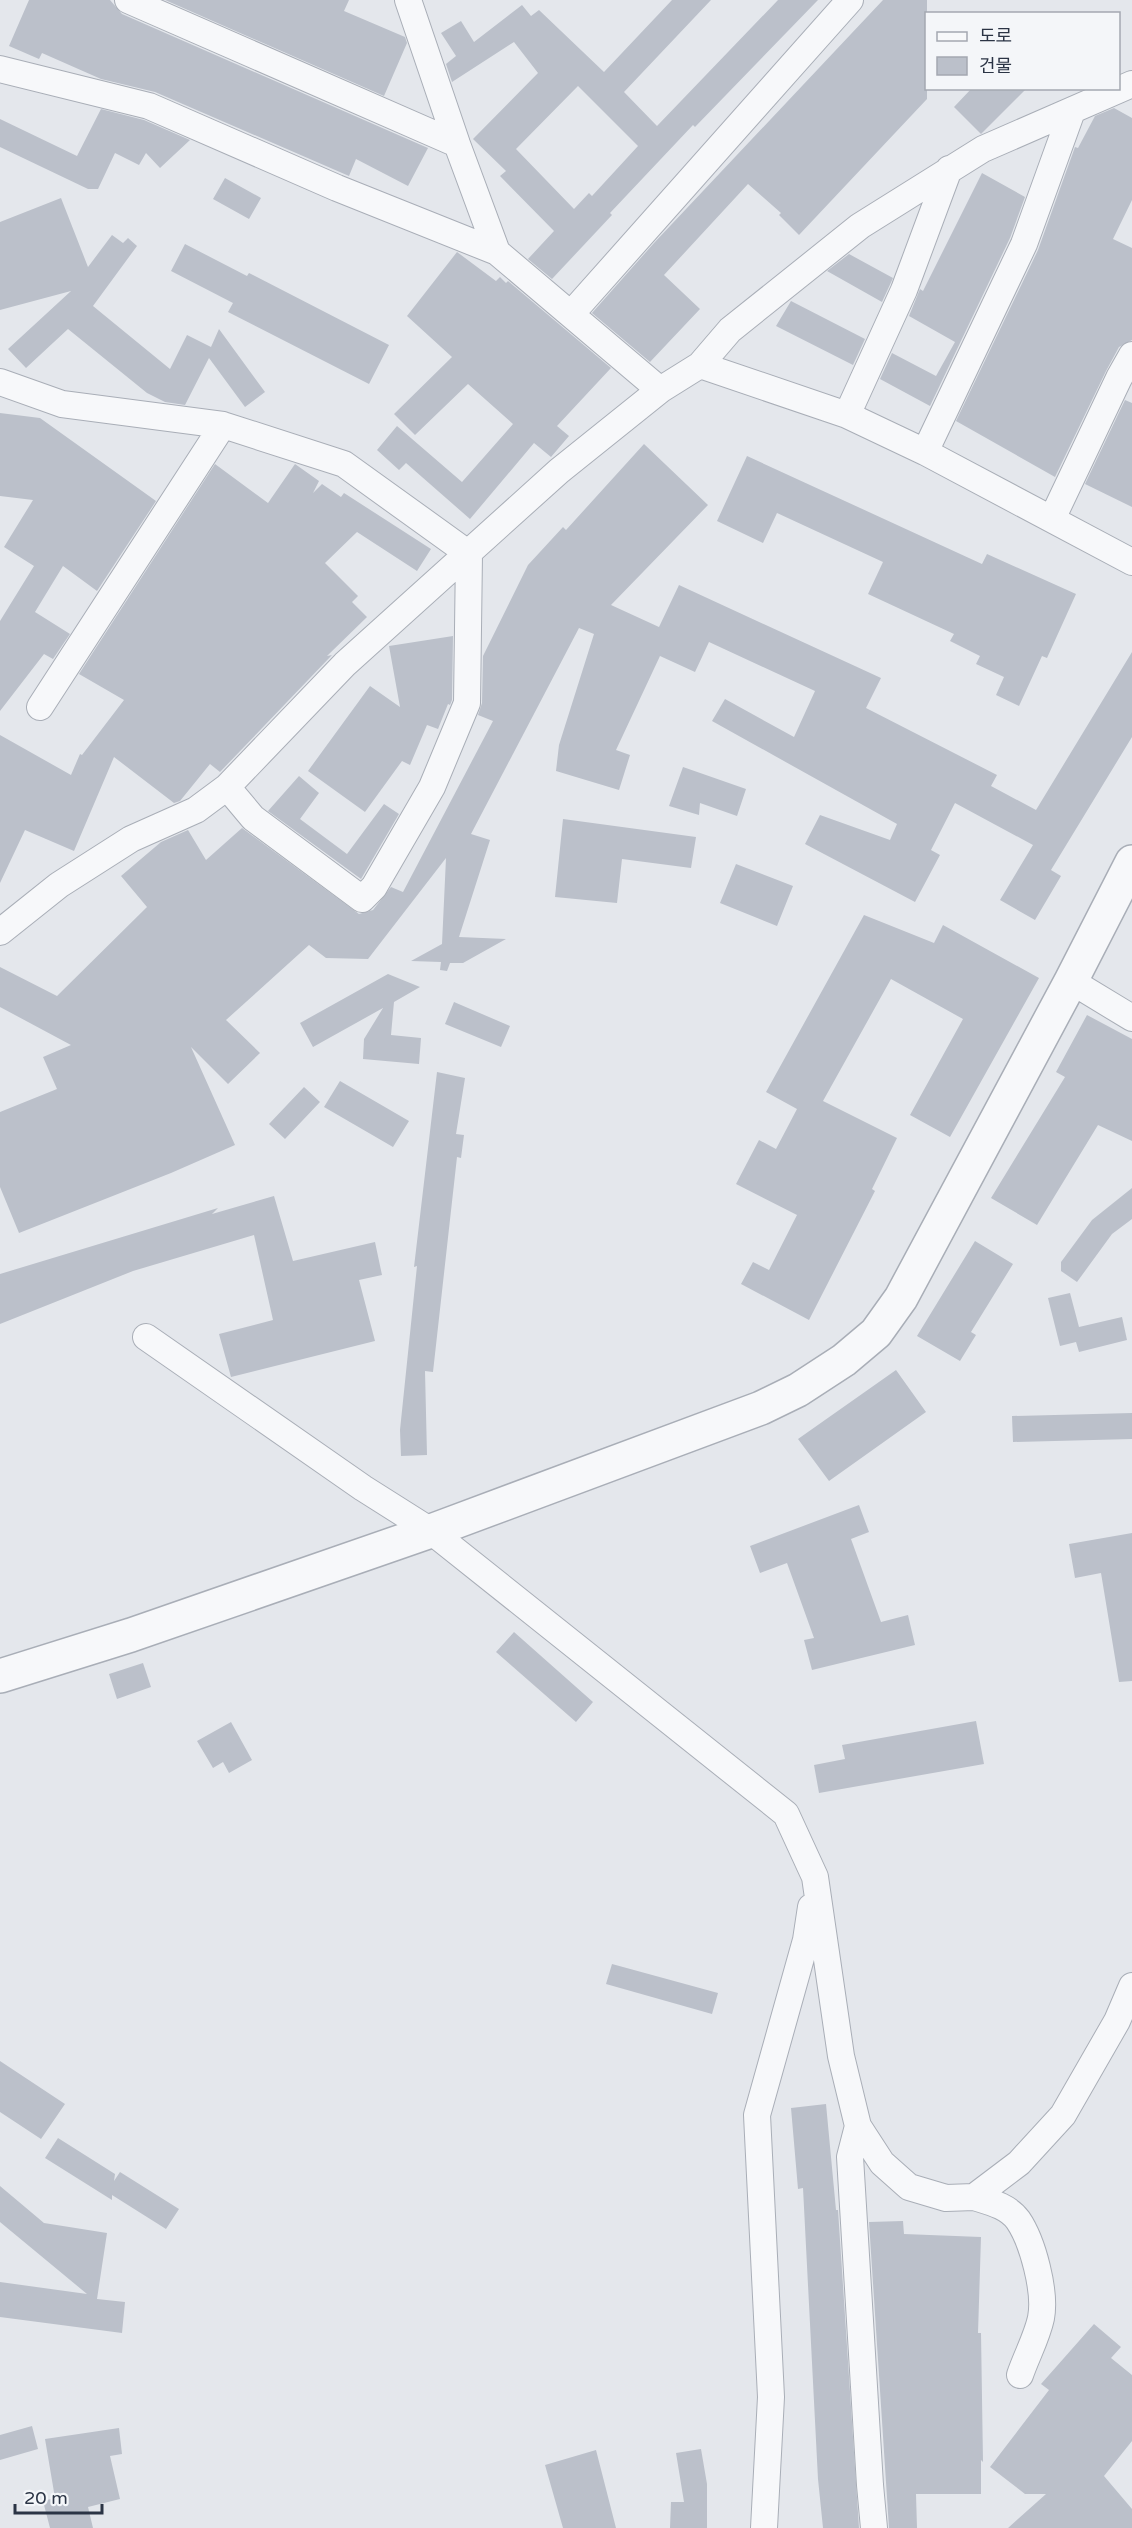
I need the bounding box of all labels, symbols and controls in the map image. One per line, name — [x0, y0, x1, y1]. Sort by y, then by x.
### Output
legend — [925, 12, 1120, 90]
text: 도로 — [979, 25, 1012, 47]
text: 건물 — [979, 55, 1012, 77]
scale bar — [15, 2477, 102, 2515]
text: 20 m — [24, 2487, 68, 2509]

